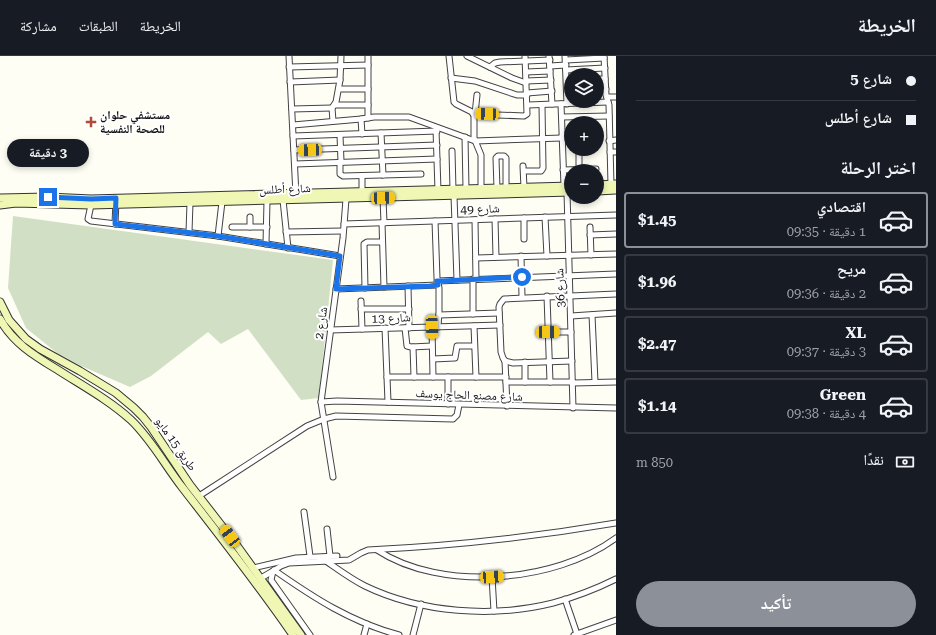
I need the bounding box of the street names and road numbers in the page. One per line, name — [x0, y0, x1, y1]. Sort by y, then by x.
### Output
street label: شارع أطلس — [259, 181, 311, 198]
street label: شارع 49 — [460, 201, 500, 218]
street label: شارع 36 — [552, 268, 569, 308]
street label: شارع 2 — [312, 306, 331, 340]
street label: شارع 13 — [371, 310, 411, 327]
street label: شارع مصنع الحاج يوسف — [415, 386, 523, 405]
street label: طريق 15 مايو — [152, 414, 200, 474]

